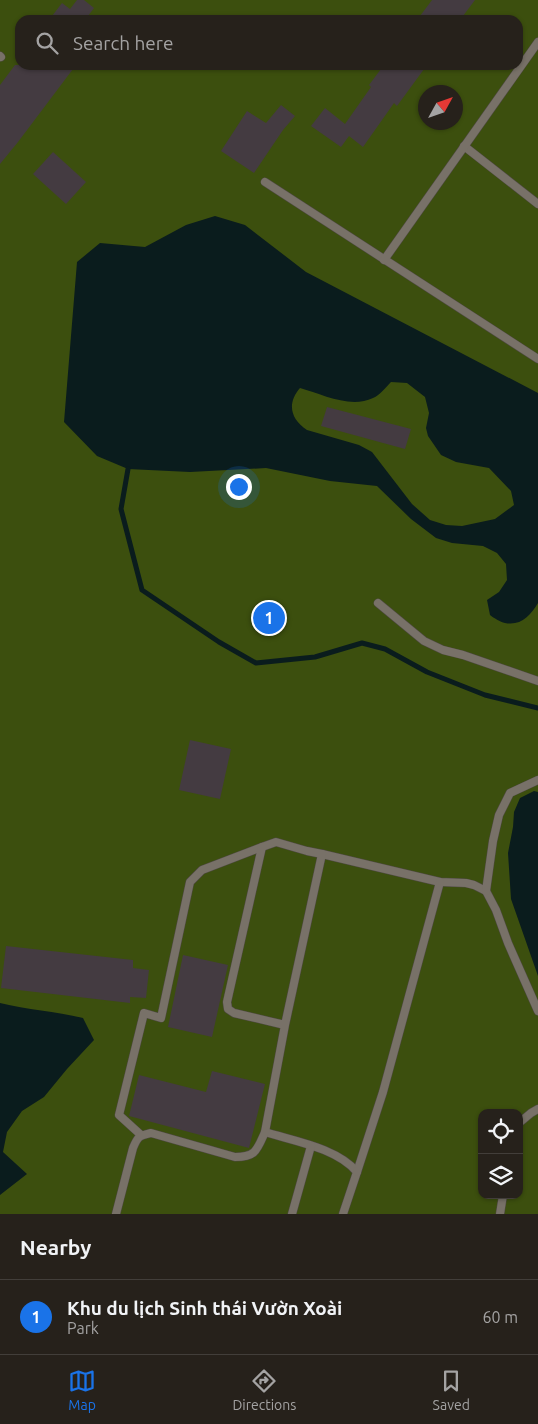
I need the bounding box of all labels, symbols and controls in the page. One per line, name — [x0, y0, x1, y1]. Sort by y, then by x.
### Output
search box — [15, 15, 523, 70]
icon: search — [33, 29, 61, 57]
text: Search here — [73, 32, 173, 54]
north arrow — [418, 85, 463, 130]
your location — [226, 474, 252, 500]
pin: 1 — [253, 599, 285, 637]
map controls — [478, 1109, 523, 1199]
button: locate — [478, 1109, 523, 1154]
button: layers — [478, 1154, 523, 1199]
text: Nearby — [20, 1235, 91, 1259]
text: Khu du lịch Sinh thái Vườn Xoài — [67, 1297, 342, 1319]
text: 1 — [31, 1308, 41, 1326]
text: 60 m — [482, 1308, 518, 1326]
text: Park — [67, 1319, 99, 1337]
tab: Map — [68, 1367, 96, 1413]
tab: Directions — [232, 1367, 296, 1413]
tab: Saved — [433, 1367, 470, 1413]

